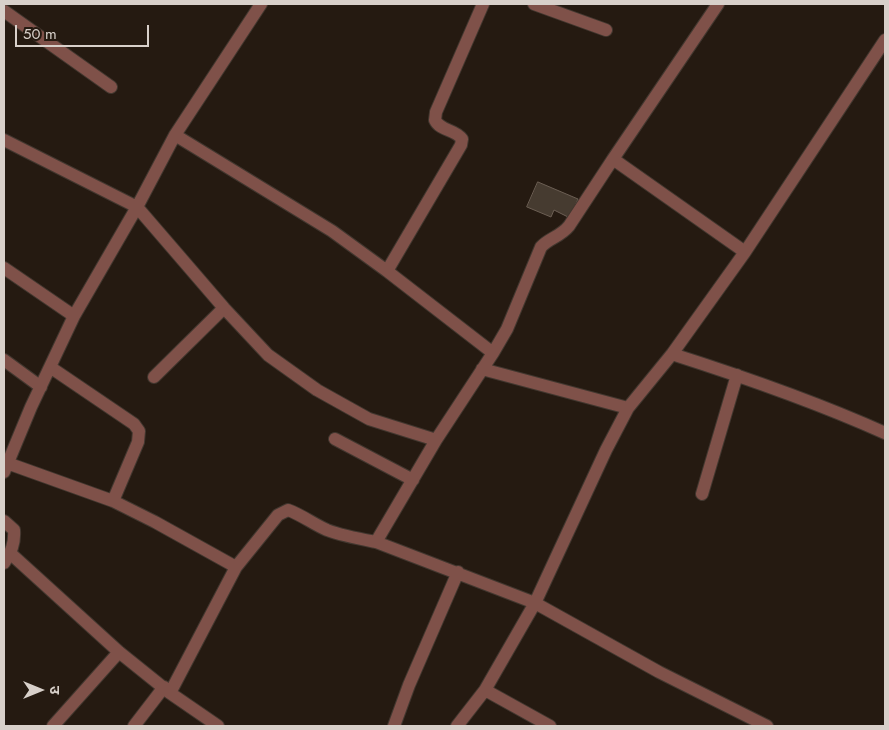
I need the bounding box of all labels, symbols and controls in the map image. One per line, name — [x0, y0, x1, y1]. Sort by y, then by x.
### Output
scale bar — [18, 15, 151, 47]
text: 50 m — [23, 23, 57, 45]
north arrow — [15, 665, 65, 715]
text: उ — [45, 686, 65, 694]

